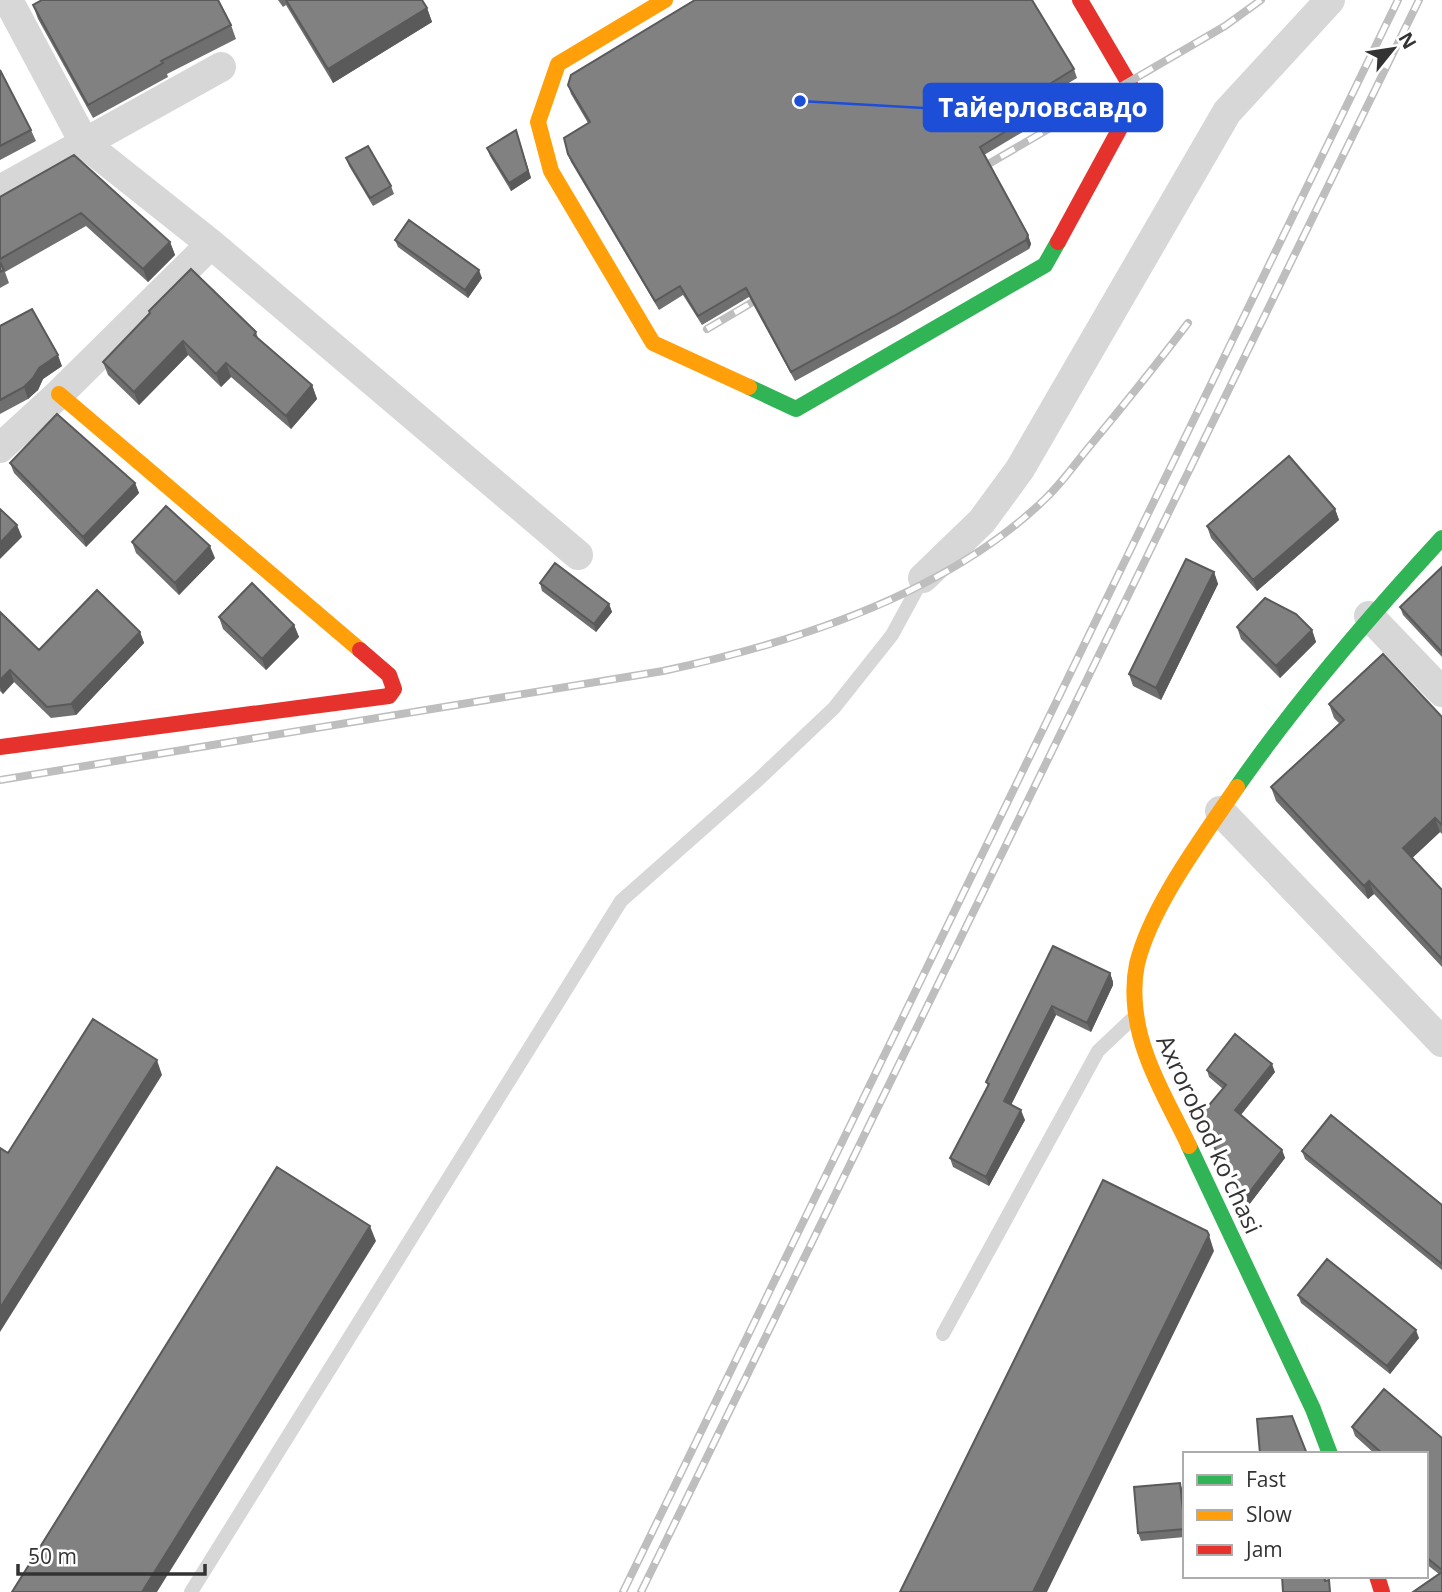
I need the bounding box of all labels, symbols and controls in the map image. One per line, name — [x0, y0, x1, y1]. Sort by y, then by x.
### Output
north arrow — [1358, 14, 1428, 84]
text: N — [1393, 27, 1423, 54]
callout: Тайерловсавдо — [924, 84, 1162, 131]
text: Тайерловсавдо — [938, 89, 1148, 125]
street label: Axrorobod ko'chasi — [1149, 1029, 1271, 1239]
legend — [1183, 1452, 1428, 1578]
text: Fast — [1246, 1465, 1286, 1493]
text: Slow — [1246, 1500, 1292, 1528]
scale bar — [18, 1532, 205, 1576]
text: Jam — [1244, 1535, 1283, 1563]
text: 50 m — [28, 1542, 77, 1570]

